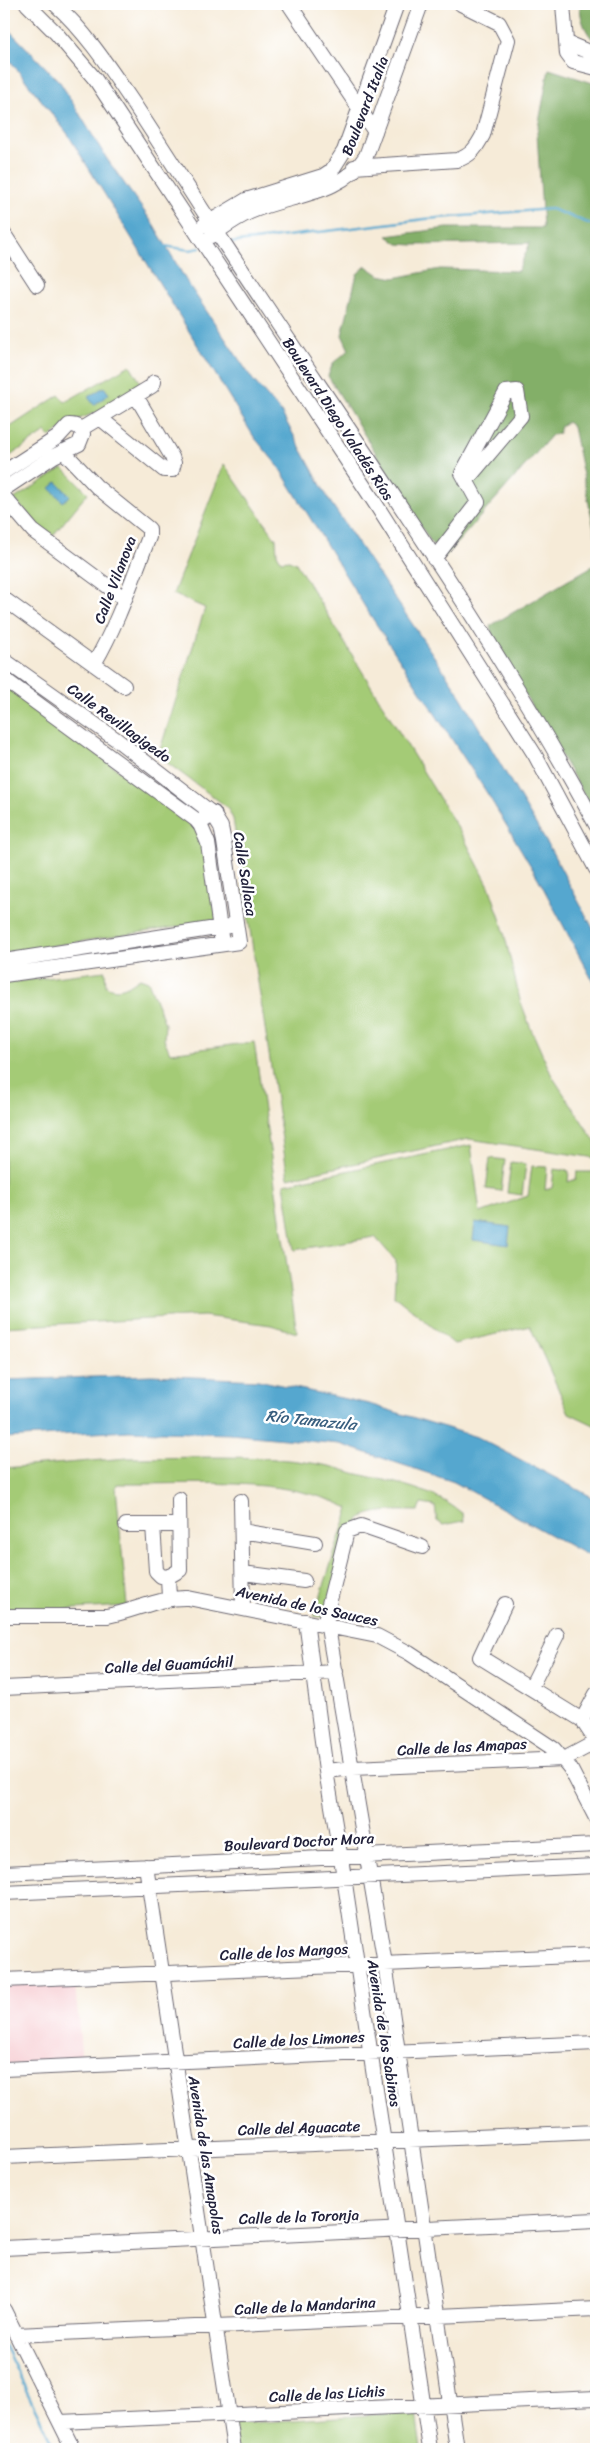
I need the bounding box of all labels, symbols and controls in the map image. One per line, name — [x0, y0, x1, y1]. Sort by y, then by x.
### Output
street label: Boulevard Italia — [334, 52, 396, 160]
street label: Boulevard Diego Valadés Ríos — [275, 332, 401, 507]
street label: Calle Vilanova — [86, 532, 144, 628]
street label: Calle Revillagigedo — [62, 676, 177, 770]
street label: Calle Sallaca — [226, 830, 265, 919]
water label: Río Tamazula — [264, 1401, 360, 1439]
street label: Avenida de los Sauces — [233, 1578, 381, 1634]
street label: Calle del Guamúchil — [104, 1649, 235, 1681]
street label: Calle de las Amapas — [396, 1731, 528, 1763]
street label: Boulevard Doctor Mora — [223, 1825, 375, 1859]
street label: Calle de los Mangos — [219, 1936, 349, 1968]
street label: Avenida de los Sabinos — [359, 1957, 409, 2109]
street label: Calle de los Limones — [233, 2024, 365, 2056]
street label: Avenida de las Amapolas — [180, 2073, 231, 2236]
street label: Calle del Aguacate — [237, 2113, 361, 2143]
street label: Calle de la Toronja — [238, 2202, 360, 2232]
street label: Calle de la Mandarina — [234, 2289, 377, 2323]
street label: Calle de las Lichis — [268, 2378, 386, 2410]

